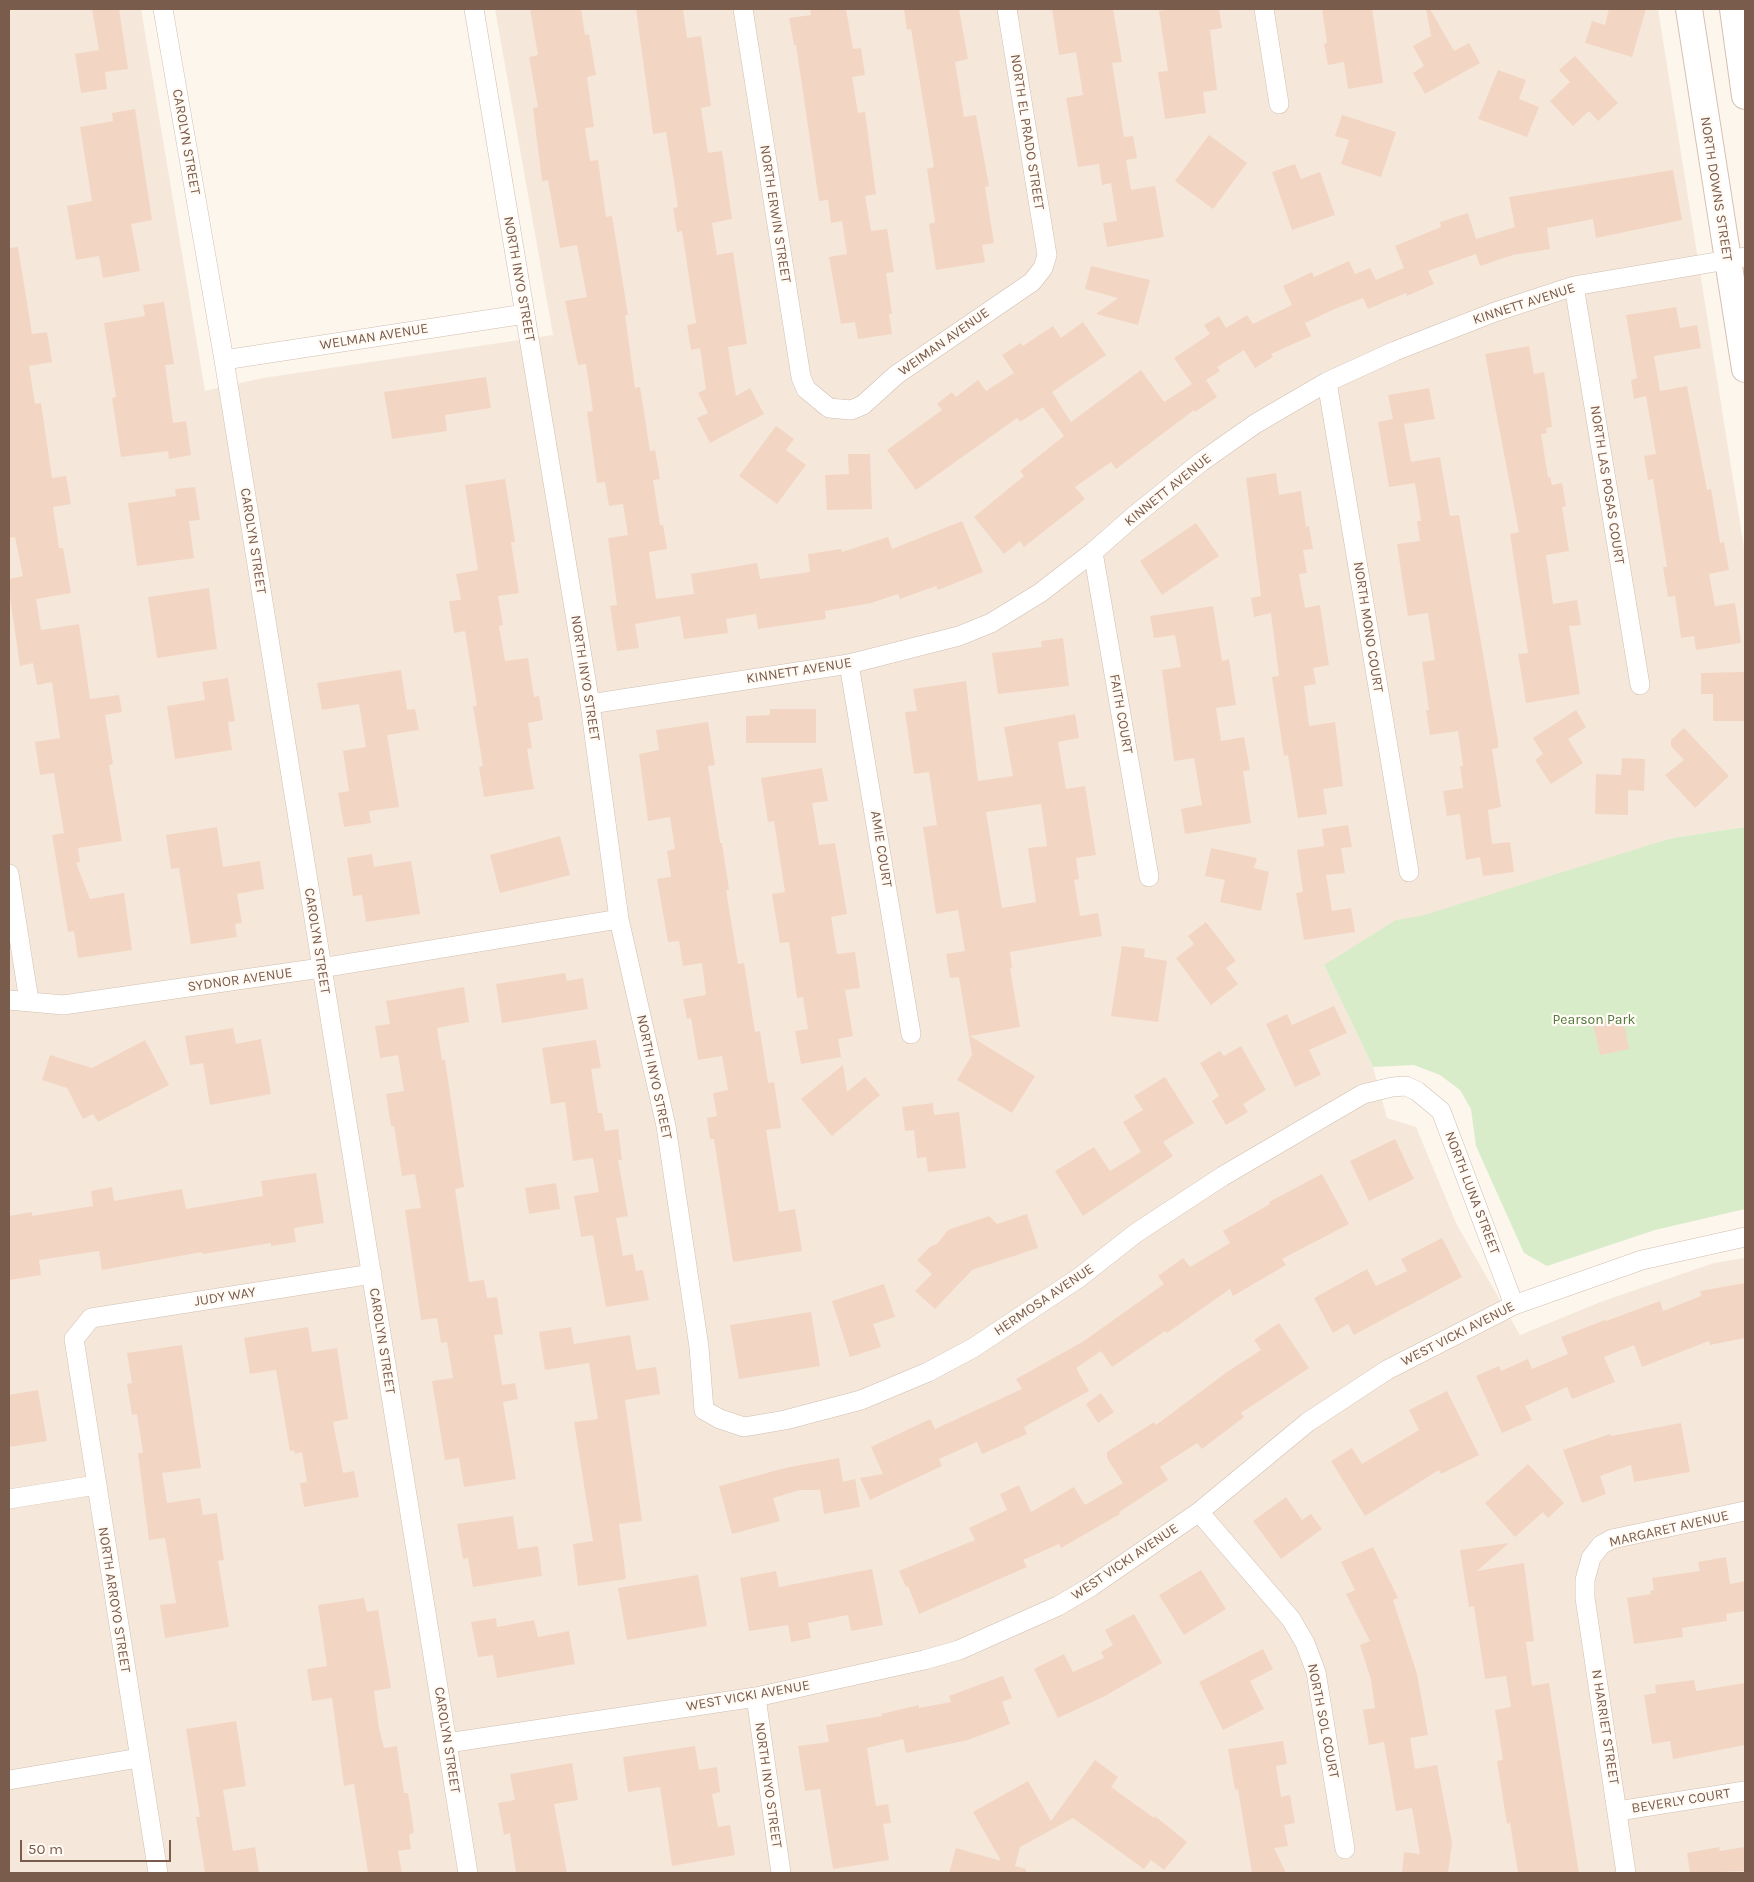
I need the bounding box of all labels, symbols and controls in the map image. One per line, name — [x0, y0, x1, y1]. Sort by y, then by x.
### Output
street label: NORTH EL PRADO STREET — [1006, 53, 1048, 211]
street label: CAROLYN STREET — [168, 88, 204, 196]
street label: NORTH DOWNS STREET — [1696, 116, 1736, 262]
street label: NORTH ERWIN STREET — [756, 144, 794, 284]
street label: NORTH INYO STREET — [500, 215, 538, 343]
street label: KINNETT AVENUE — [1471, 280, 1577, 328]
street label: WEIMAN AVENUE — [895, 304, 993, 380]
street label: WELMAN AVENUE — [319, 320, 429, 354]
street label: NORTH LAS POSAS COURT — [1586, 404, 1628, 566]
street label: KINNETT AVENUE — [1121, 450, 1215, 530]
street label: CAROLYN STREET — [236, 487, 270, 595]
street label: NORTH MONO COURT — [1349, 560, 1387, 694]
street label: NORTH INYO STREET — [567, 614, 603, 742]
street label: KINNETT AVENUE — [745, 654, 853, 688]
street label: FAITH COURT — [1106, 673, 1136, 755]
street label: AMIE COURT — [867, 809, 895, 889]
street label: CAROLYN STREET — [300, 887, 334, 995]
street label: SYDNOR AVENUE — [187, 964, 293, 996]
park label: Pearson Park — [1553, 1012, 1635, 1028]
street label: NORTH INYO STREET — [633, 1013, 675, 1141]
street label: NORTH LUNA STREET — [1441, 1129, 1503, 1257]
street label: HERMOSA AVENUE — [991, 1260, 1097, 1340]
street label: JUDY WAY — [193, 1284, 257, 1310]
street label: CAROLYN STREET — [365, 1287, 399, 1395]
street label: WEST VICKI AVENUE — [1398, 1298, 1518, 1370]
street label: MARGARET AVENUE — [1608, 1507, 1730, 1551]
street label: WEST VICKI AVENUE — [1068, 1520, 1182, 1604]
street label: NORTH ARROYO STREET — [94, 1526, 134, 1674]
street label: NORTH SOL COURT — [1304, 1662, 1342, 1780]
street label: N HARRIET STREET — [1588, 1668, 1622, 1786]
street label: WEST VICKI AVENUE — [685, 1677, 811, 1715]
street label: CAROLYN STREET — [430, 1686, 464, 1794]
street label: NORTH INYO STREET — [751, 1721, 785, 1849]
street label: BEVERLY COURT — [1630, 1785, 1732, 1817]
scale bar — [22, 1830, 174, 1862]
text: 50 m — [28, 1840, 63, 1858]

